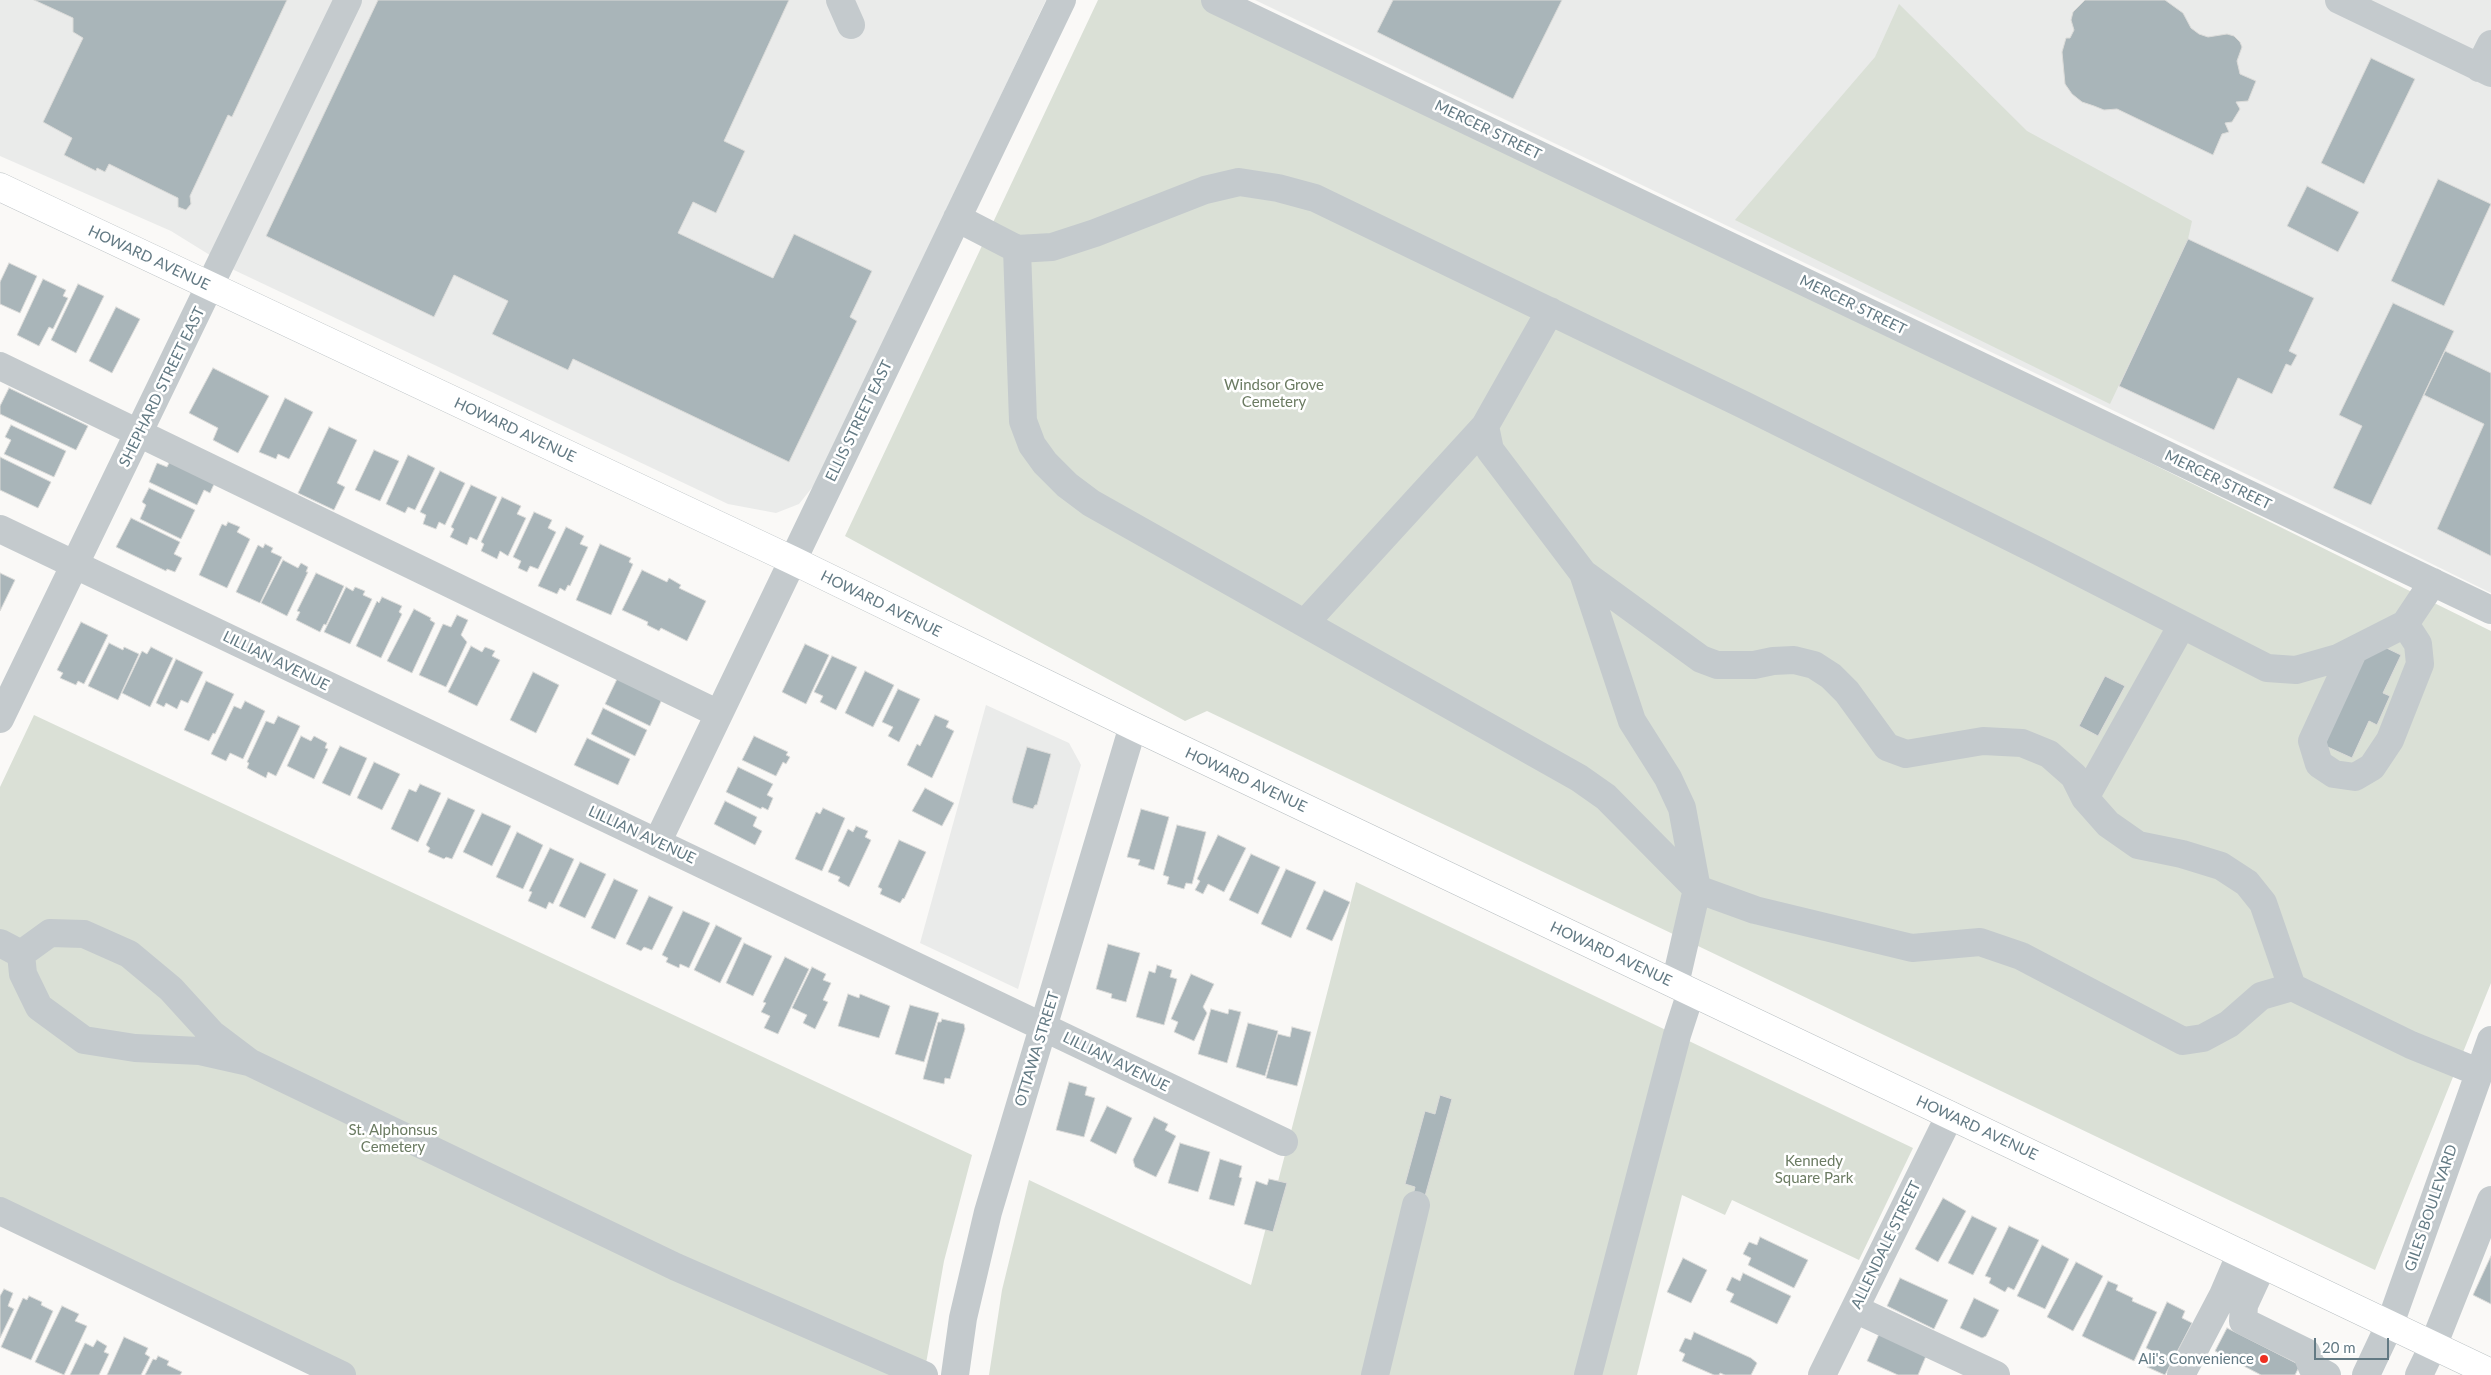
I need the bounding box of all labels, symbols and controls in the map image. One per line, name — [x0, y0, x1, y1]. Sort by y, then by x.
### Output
street label: MERCER STREET — [1432, 96, 1544, 164]
street label: HOWARD AVENUE — [85, 222, 213, 294]
street label: MERCER STREET — [1797, 271, 1909, 339]
street label: SHEPHARD STREET EAST — [115, 304, 209, 470]
street label: ELLIS STREET EAST — [822, 358, 896, 484]
park label: Windsor Grove Cemetery — [1224, 376, 1324, 411]
street label: HOWARD AVENUE — [451, 394, 579, 466]
street label: MERCER STREET — [2162, 446, 2274, 514]
street label: HOWARD AVENUE — [818, 567, 944, 641]
street label: LILLIAN AVENUE — [220, 627, 332, 695]
street label: HOWARD AVENUE — [1182, 744, 1310, 816]
street label: LILLIAN AVENUE — [586, 802, 698, 868]
street label: HOWARD AVENUE — [1547, 918, 1675, 990]
street label: OTTAWA STREET — [1011, 989, 1063, 1109]
street label: LILLIAN AVENUE — [1060, 1028, 1172, 1096]
street label: HOWARD AVENUE — [1913, 1092, 2041, 1164]
park label: St. Alphonsus Cemetery — [348, 1121, 438, 1156]
street label: GILES BOULEVARD — [2401, 1142, 2461, 1274]
park label: Kennedy Square Park — [1775, 1152, 1853, 1187]
street label: ALLENDALE STREET — [1847, 1178, 1925, 1312]
scale bar — [2316, 1328, 2391, 1360]
text: 20 m — [2322, 1338, 2356, 1356]
place label: Ali's Convenience — [2138, 1350, 2254, 1368]
marker: Ali's Convenience — [2258, 1353, 2270, 1365]

